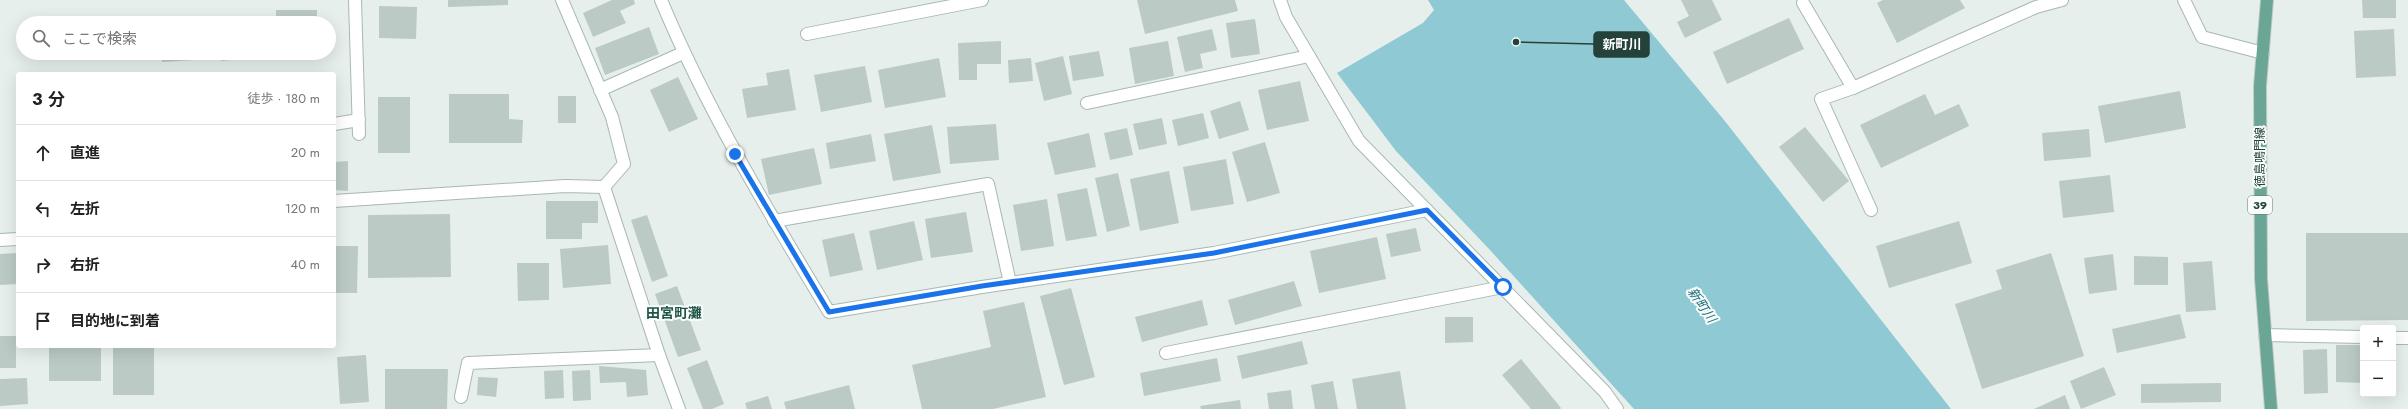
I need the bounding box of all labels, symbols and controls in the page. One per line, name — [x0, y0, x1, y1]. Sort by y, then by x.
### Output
search box — [16, 16, 336, 60]
icon: search — [30, 27, 52, 49]
text: ここで検索 — [62, 28, 137, 50]
callout: 新町川 — [1594, 32, 1649, 57]
text: 新町川 — [1602, 35, 1642, 54]
text: 3 分 — [32, 87, 65, 111]
text: 徒歩 · 180 m — [248, 89, 320, 108]
street label: 徳島鳴門線 — [2251, 127, 2269, 187]
icon: ahead — [32, 142, 54, 164]
text: 直進 — [70, 142, 100, 164]
text: 20 m — [291, 143, 320, 162]
route end — [726, 145, 744, 163]
road number: 39 — [2248, 196, 2272, 214]
icon: left — [32, 198, 54, 220]
text: 左折 — [70, 198, 100, 220]
text: 120 m — [285, 199, 320, 218]
icon: right — [32, 254, 54, 276]
text: 右折 — [70, 254, 100, 276]
text: 40 m — [291, 255, 320, 274]
route start — [1494, 278, 1512, 296]
water label: 新町川 — [1683, 284, 1722, 328]
district label: 田宮町灘 — [646, 303, 702, 323]
icon: arrive — [32, 310, 54, 332]
text: 目的地に到着 — [70, 310, 160, 332]
map controls — [2360, 325, 2396, 397]
button: + — [2360, 325, 2396, 361]
button: − — [2360, 361, 2396, 397]

